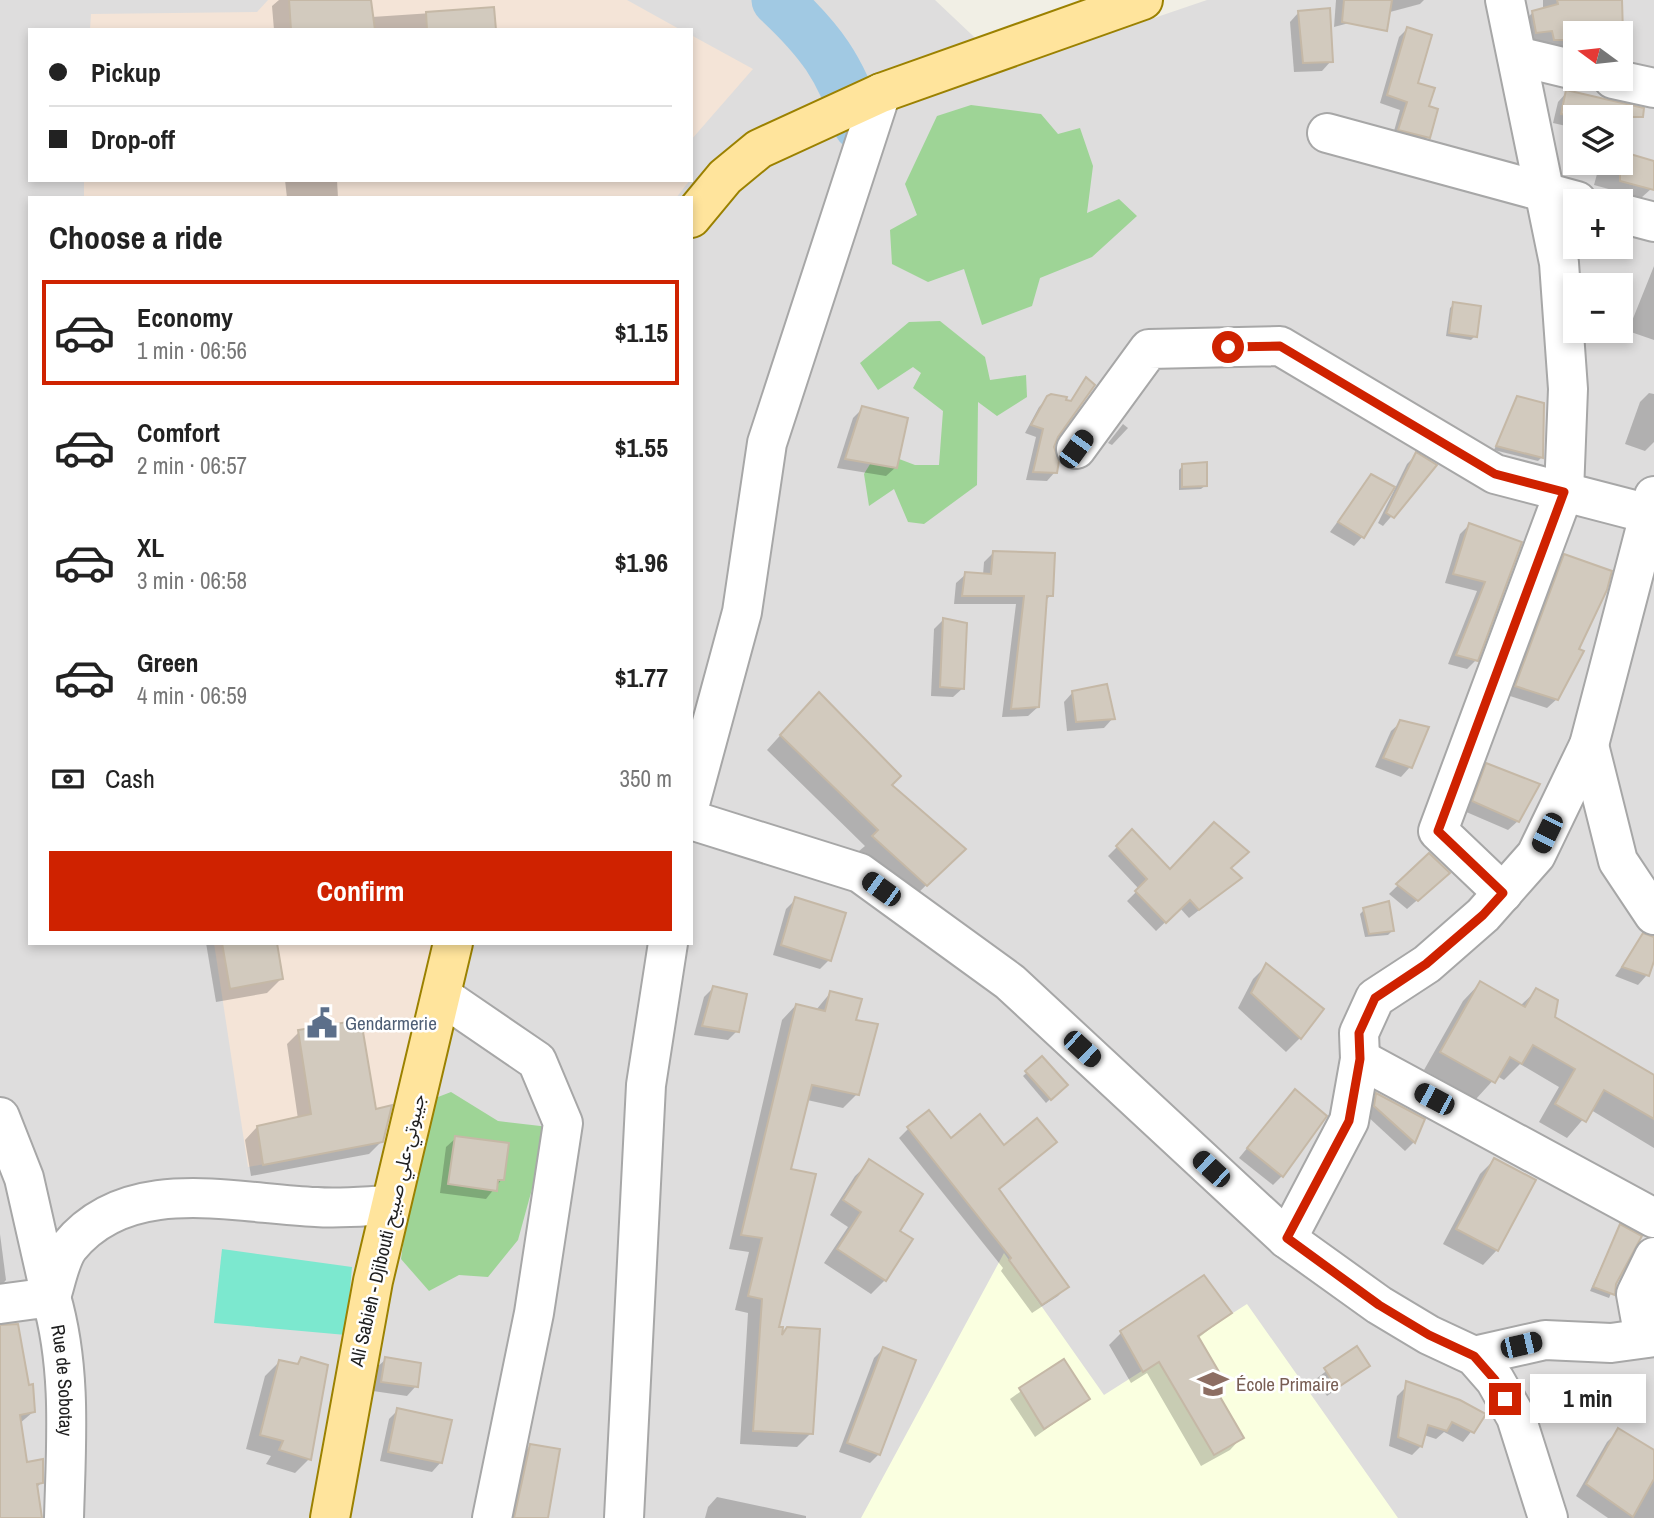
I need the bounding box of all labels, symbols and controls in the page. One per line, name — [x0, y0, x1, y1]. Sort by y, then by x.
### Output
north arrow — [1563, 21, 1633, 91]
map controls — [1563, 21, 1633, 343]
text: Pickup — [91, 55, 161, 90]
button: layers — [1563, 105, 1633, 175]
text: Drop-off — [91, 122, 175, 157]
button: + — [1563, 189, 1633, 259]
text: Choose a ride — [49, 216, 223, 259]
button: − — [1563, 273, 1633, 343]
text: Economy — [137, 300, 233, 335]
icon: car — [53, 301, 116, 364]
text: $1.15 — [615, 315, 668, 350]
route start — [1212, 331, 1244, 363]
text: 1 min · 06:56 — [137, 335, 247, 366]
text: Comfort — [137, 415, 220, 450]
icon: car — [53, 416, 116, 479]
car — [1056, 426, 1097, 472]
text: $1.55 — [615, 430, 668, 465]
text: 2 min · 06:57 — [137, 450, 247, 481]
text: XL — [137, 530, 164, 565]
icon: car — [53, 531, 116, 594]
text: $1.96 — [615, 545, 668, 580]
text: 3 min · 06:58 — [137, 565, 247, 596]
text: Green — [137, 645, 199, 680]
icon: car — [53, 646, 116, 709]
text: $1.77 — [615, 660, 668, 695]
text: 4 min · 06:59 — [137, 680, 247, 711]
icon: cash — [49, 760, 87, 798]
text: Cash — [105, 761, 155, 796]
text: 350 m — [620, 763, 672, 794]
car — [1529, 810, 1566, 856]
button: Confirm — [49, 851, 672, 931]
car — [858, 868, 905, 910]
public building icon: Gendarmerie — [305, 1006, 339, 1040]
place label: Gendarmerie — [345, 1010, 437, 1036]
car — [1060, 1027, 1105, 1071]
car — [1411, 1080, 1458, 1118]
street label: Ali Sabieh - Djibouti جيبوتي-علي صبيح — [343, 1091, 433, 1370]
car — [1189, 1147, 1234, 1191]
street label: Rue de Sobotay — [45, 1322, 79, 1436]
car — [1499, 1330, 1544, 1360]
school or university icon: École Primaire — [1196, 1367, 1230, 1401]
place label: École Primaire — [1236, 1371, 1339, 1397]
callout: 1 min — [1530, 1374, 1645, 1424]
route end — [1489, 1383, 1521, 1415]
text: 1 min — [1563, 1383, 1613, 1414]

